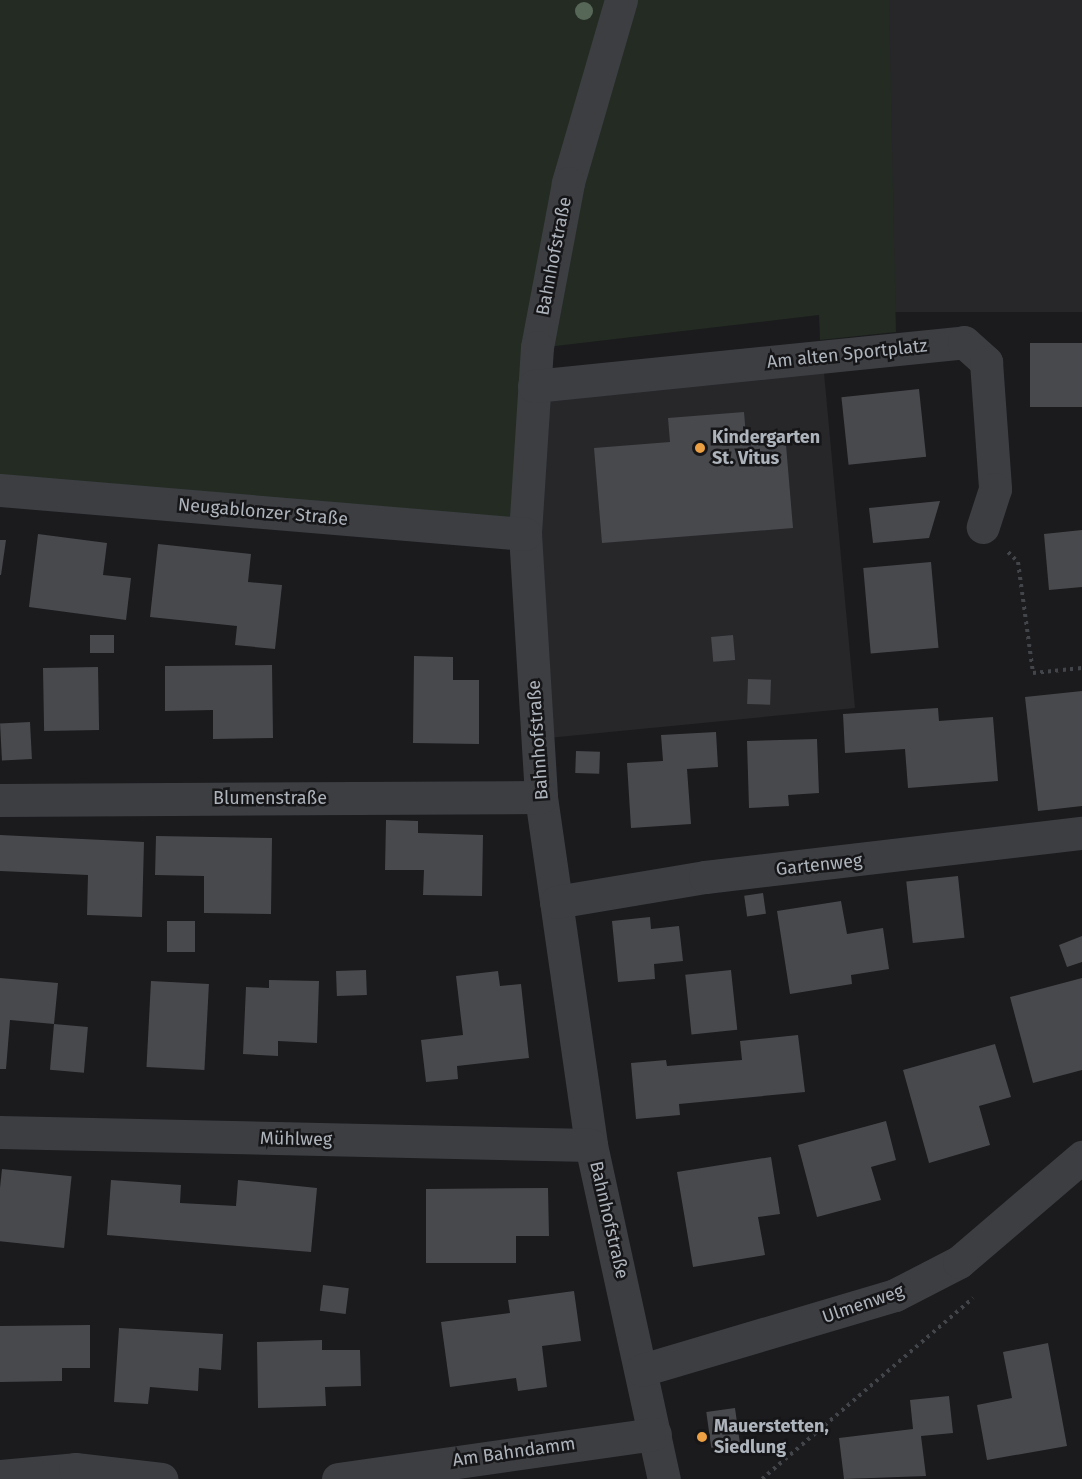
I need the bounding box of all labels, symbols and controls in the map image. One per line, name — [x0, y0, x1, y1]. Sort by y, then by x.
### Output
street label: Bahnhofstraße — [532, 195, 576, 317]
street label: Am alten Sportplatz — [766, 335, 928, 373]
place label: Kindergarten St. Vitus — [712, 427, 820, 470]
marker: Kindergarten St. Vitus — [693, 441, 707, 455]
street label: Neugablonzer Straße — [177, 494, 349, 530]
street label: Bahnhofstraße — [523, 679, 553, 801]
street label: Blumenstraße — [213, 787, 327, 809]
street label: Gartenweg — [775, 850, 863, 880]
street label: Mühlweg — [260, 1128, 332, 1150]
street label: Bahnhofstraße — [585, 1159, 633, 1281]
street label: Ulmenweg — [819, 1280, 907, 1328]
place label: Mauerstetten, Siedlung — [714, 1416, 829, 1458]
marker: Mauerstetten, Siedlung — [695, 1430, 709, 1444]
street label: Am Bahndamm — [451, 1433, 577, 1471]

